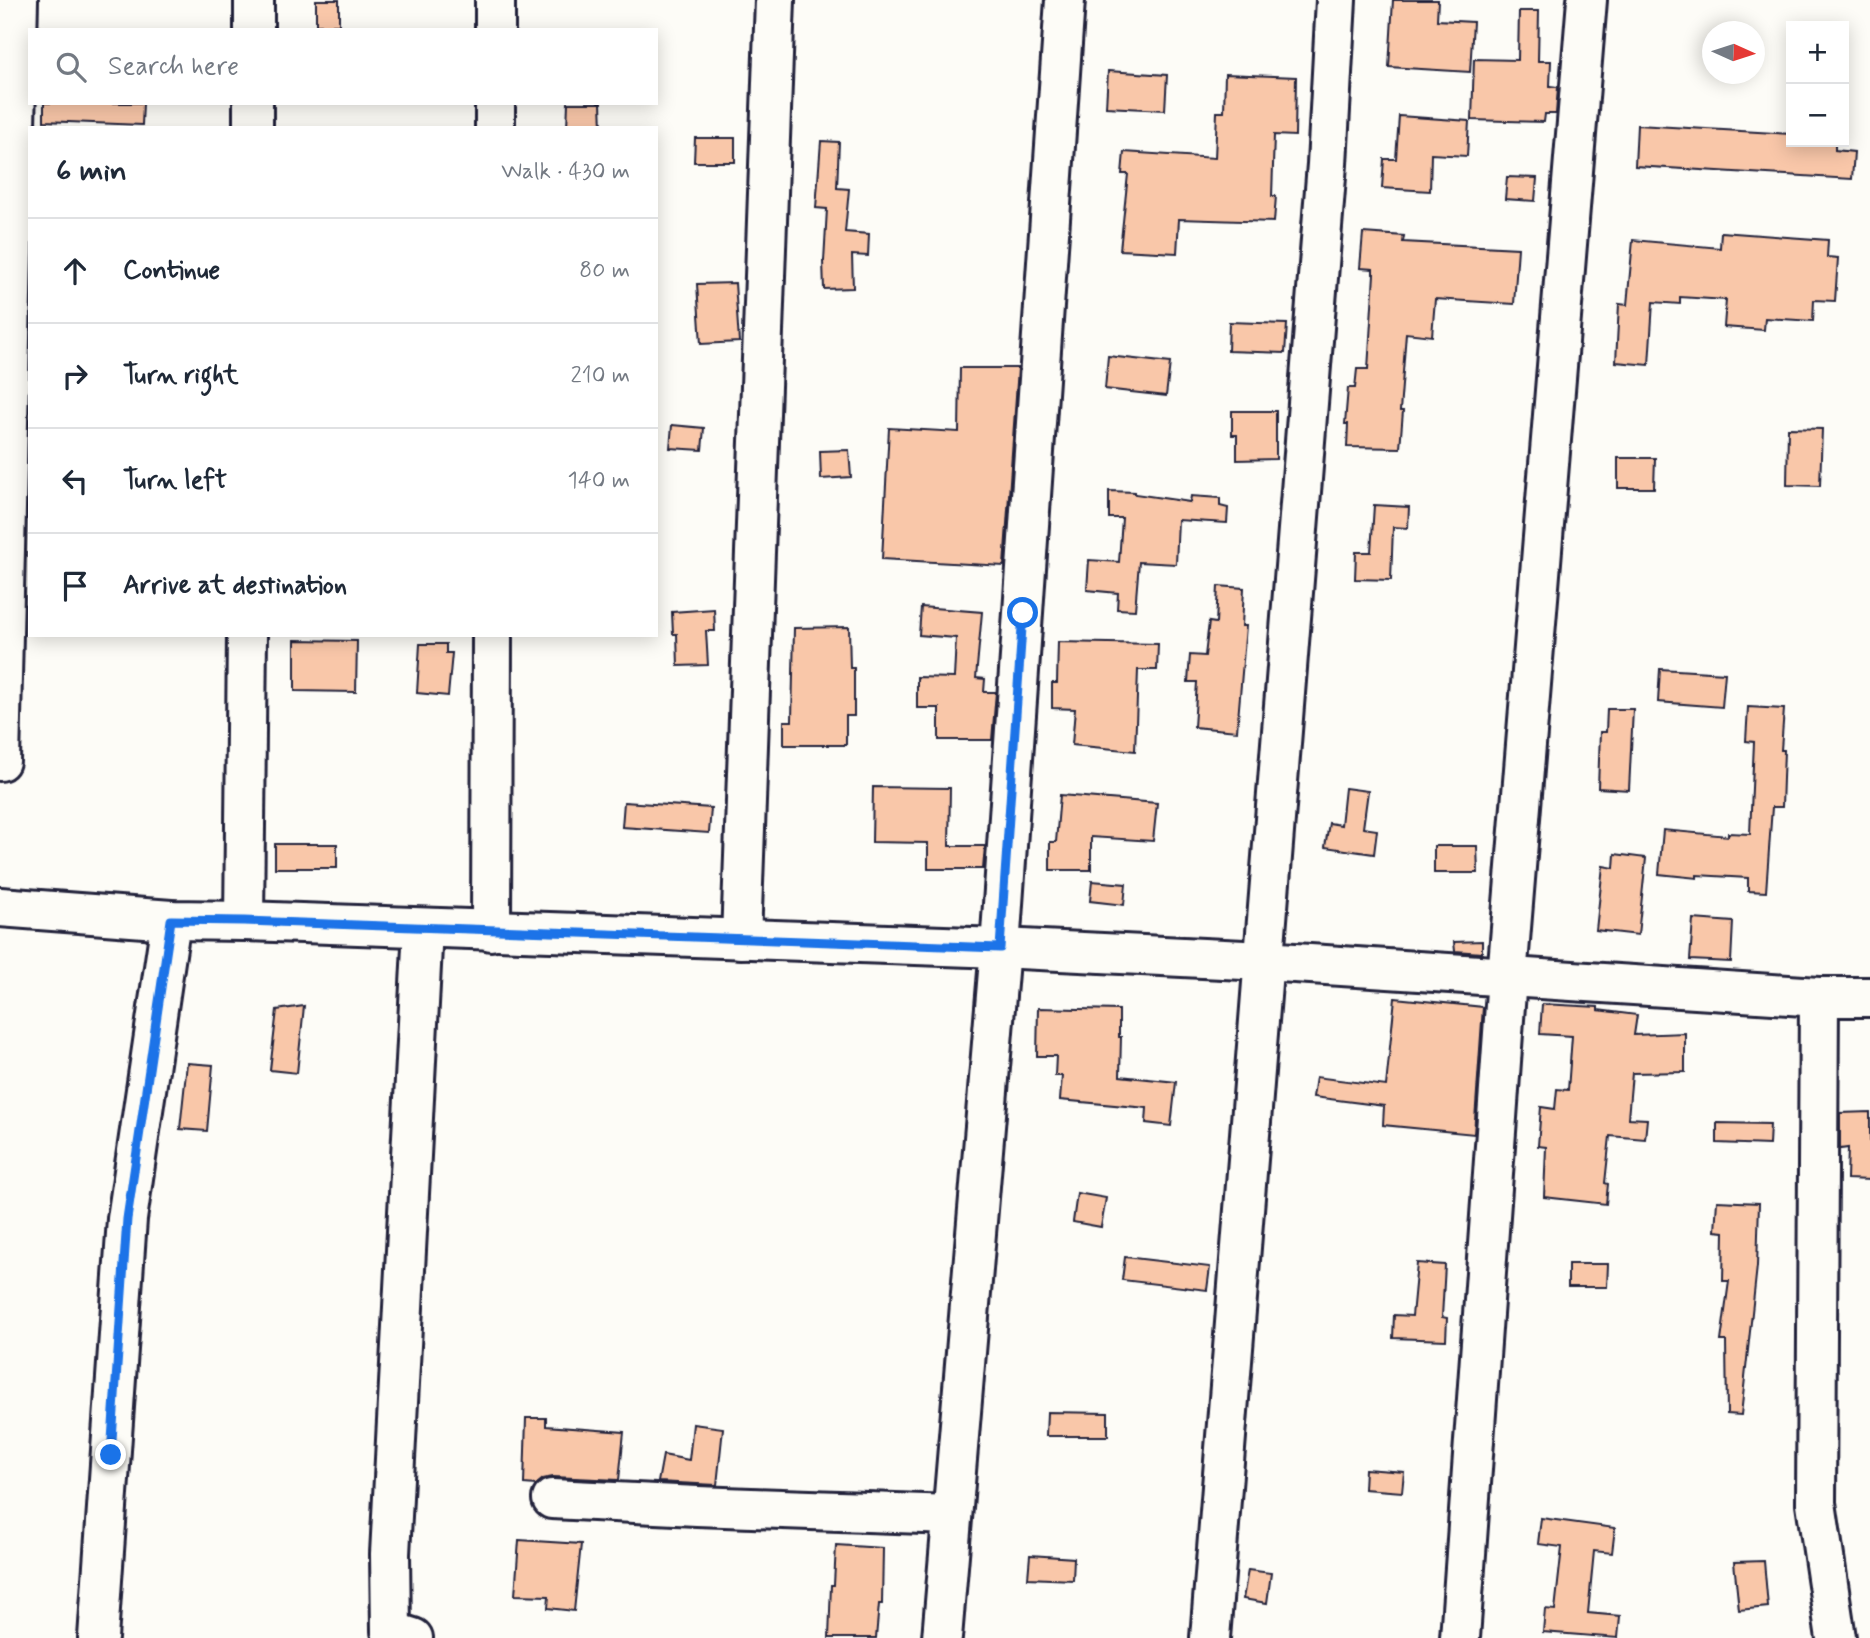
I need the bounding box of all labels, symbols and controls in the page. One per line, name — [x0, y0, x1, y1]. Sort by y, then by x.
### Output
north arrow — [1702, 21, 1765, 84]
map controls — [1786, 21, 1849, 147]
button: + — [1786, 21, 1849, 84]
search box — [28, 28, 658, 105]
icon: search — [52, 48, 90, 86]
text: Search here — [108, 50, 239, 84]
button: − — [1786, 84, 1849, 147]
text: 6 min — [56, 152, 127, 191]
text: Walk · 430 m — [501, 157, 630, 187]
icon: ahead — [56, 252, 94, 290]
text: Continue — [123, 254, 220, 288]
text: 80 m — [579, 256, 630, 286]
icon: right — [56, 357, 94, 395]
text: Turn right — [123, 359, 239, 393]
text: 210 m — [570, 361, 630, 391]
icon: left — [56, 462, 94, 500]
text: Turn left — [123, 464, 227, 498]
text: 140 m — [567, 466, 630, 496]
icon: arrive — [56, 567, 94, 605]
text: Arrive at destination — [123, 569, 347, 603]
route start — [1007, 597, 1038, 628]
route end — [95, 1439, 126, 1470]

